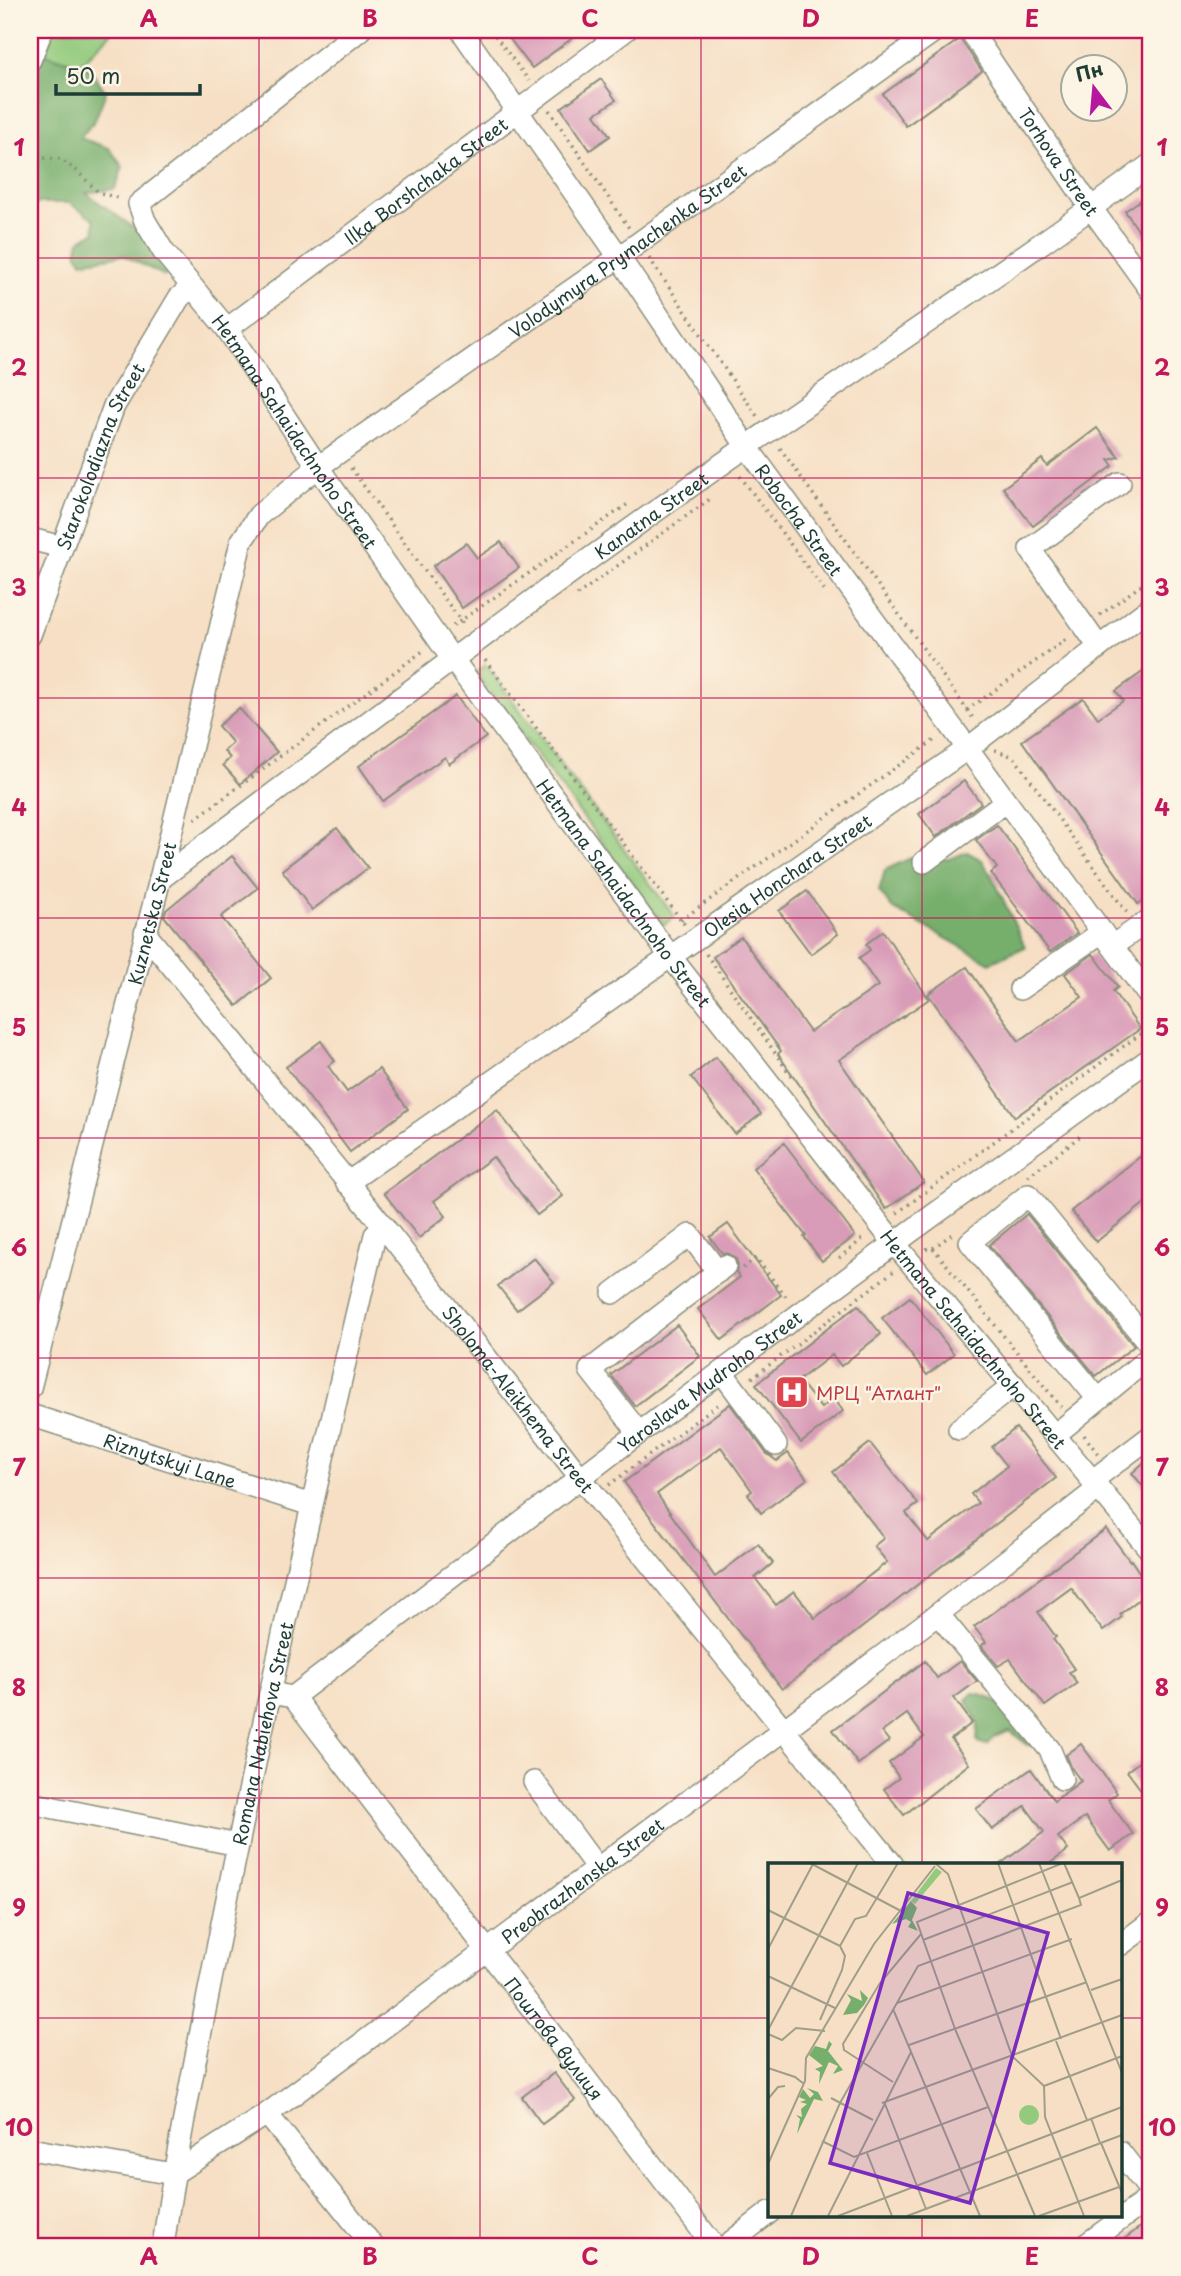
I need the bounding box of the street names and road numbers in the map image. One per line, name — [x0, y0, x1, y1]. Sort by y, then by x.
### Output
street label: Torhova Street — [1013, 102, 1106, 221]
street label: Ilka Borshchaka Street — [338, 110, 513, 251]
street label: Volodymyra Prymachenka Street — [503, 157, 752, 344]
street label: Hetmana Sahaidachnoho Street — [206, 308, 384, 554]
street label: Starokolodiazna Street — [49, 357, 151, 554]
street label: Robocha Street — [750, 458, 850, 581]
street label: Kanatna Street — [588, 465, 713, 565]
street label: Hetmana Sahaidachnoho Street — [531, 773, 718, 1012]
street label: Olesia Honchara Street — [697, 807, 877, 943]
street label: Kuznetska Street — [120, 839, 182, 987]
street label: Hetmana Sahaidachnoho Street — [875, 1223, 1074, 1454]
street label: Sholoma-Aleikhema Street — [436, 1299, 601, 1498]
street label: Yaroslava Mudroho Street — [612, 1304, 807, 1458]
street label: Riznytskyi Lane — [100, 1426, 240, 1494]
street label: Romana Nabiehova Street — [225, 1619, 299, 1848]
street label: Preobrazhenska Street — [495, 1810, 669, 1949]
street label: Поштова вулиця — [499, 1971, 611, 2105]

